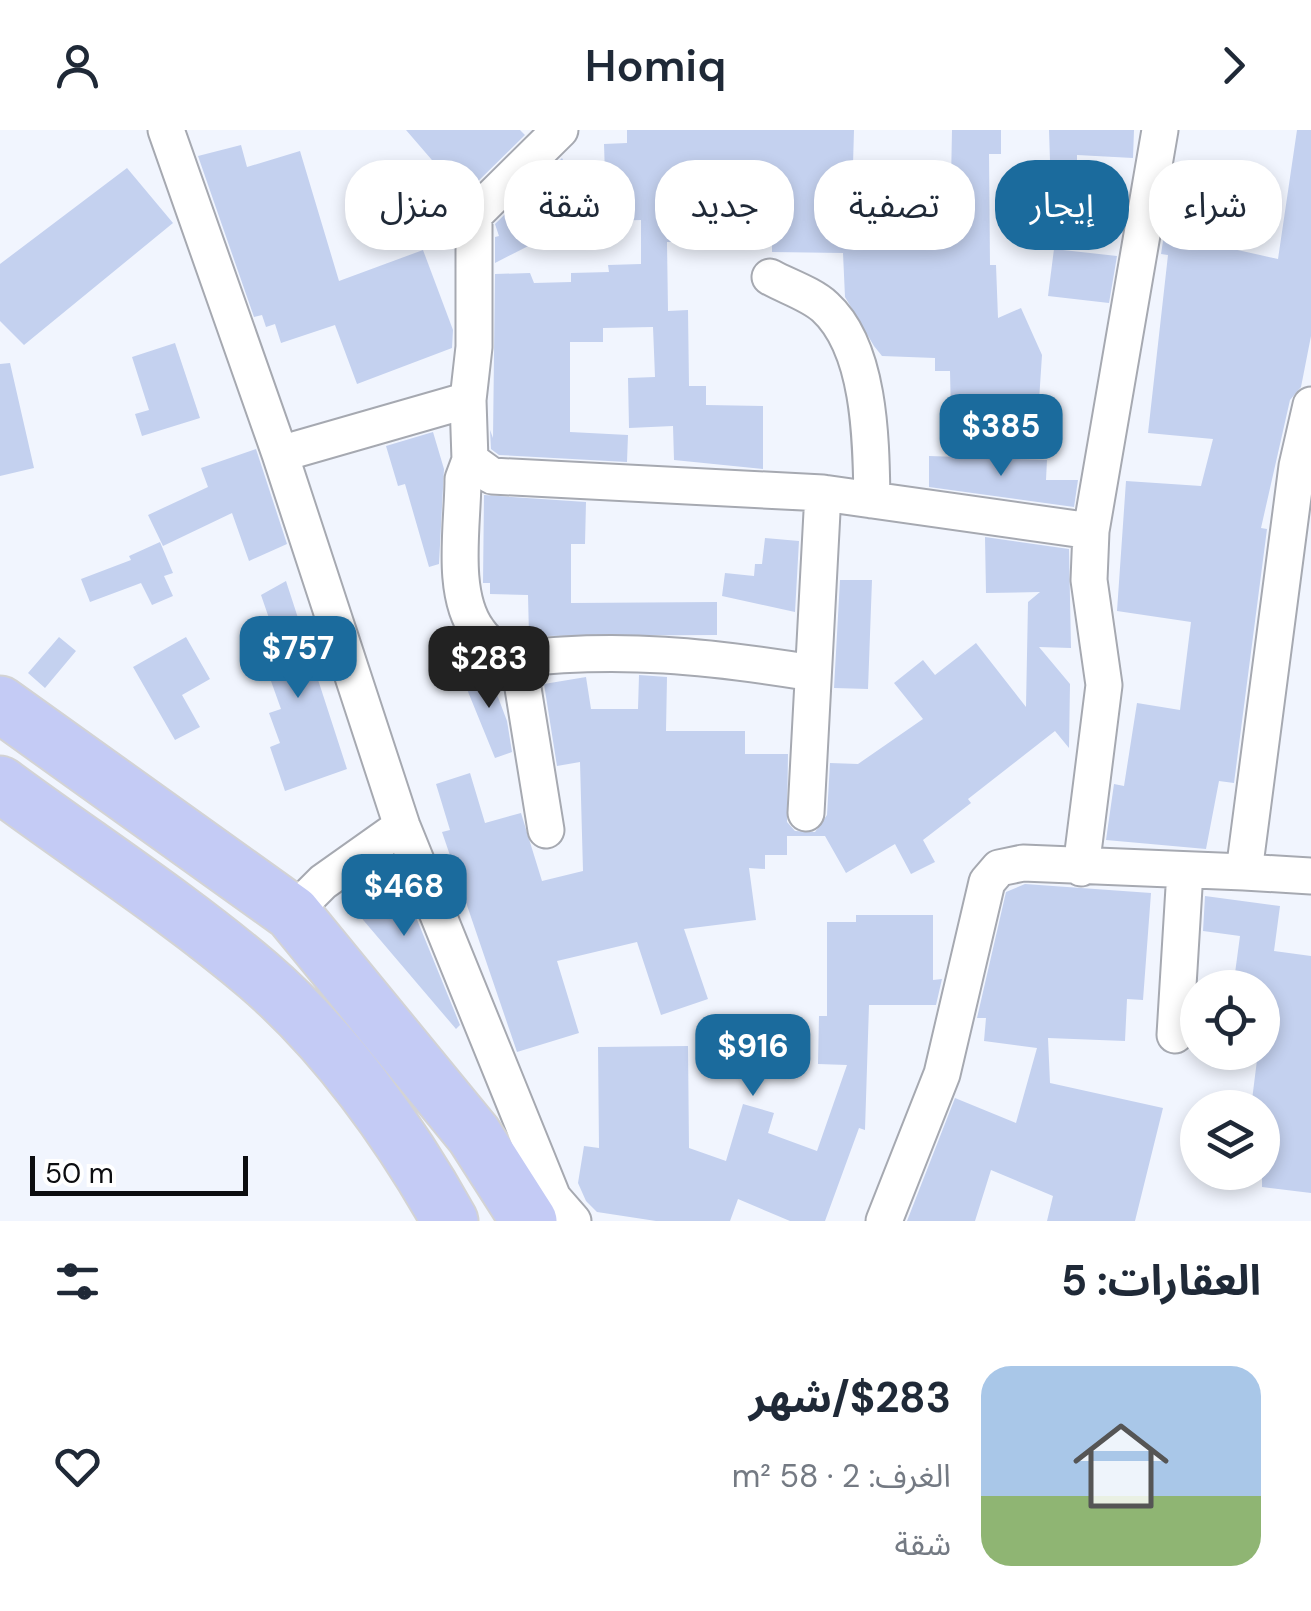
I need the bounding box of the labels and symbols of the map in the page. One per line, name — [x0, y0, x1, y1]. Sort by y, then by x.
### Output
pin: $385 — [942, 394, 1060, 479]
pin: $757 — [239, 616, 357, 701]
pin: $283 — [430, 626, 548, 711]
pin: $468 — [345, 854, 463, 939]
pin: $916 — [694, 1014, 812, 1099]
scale bar — [30, 1151, 248, 1196]

